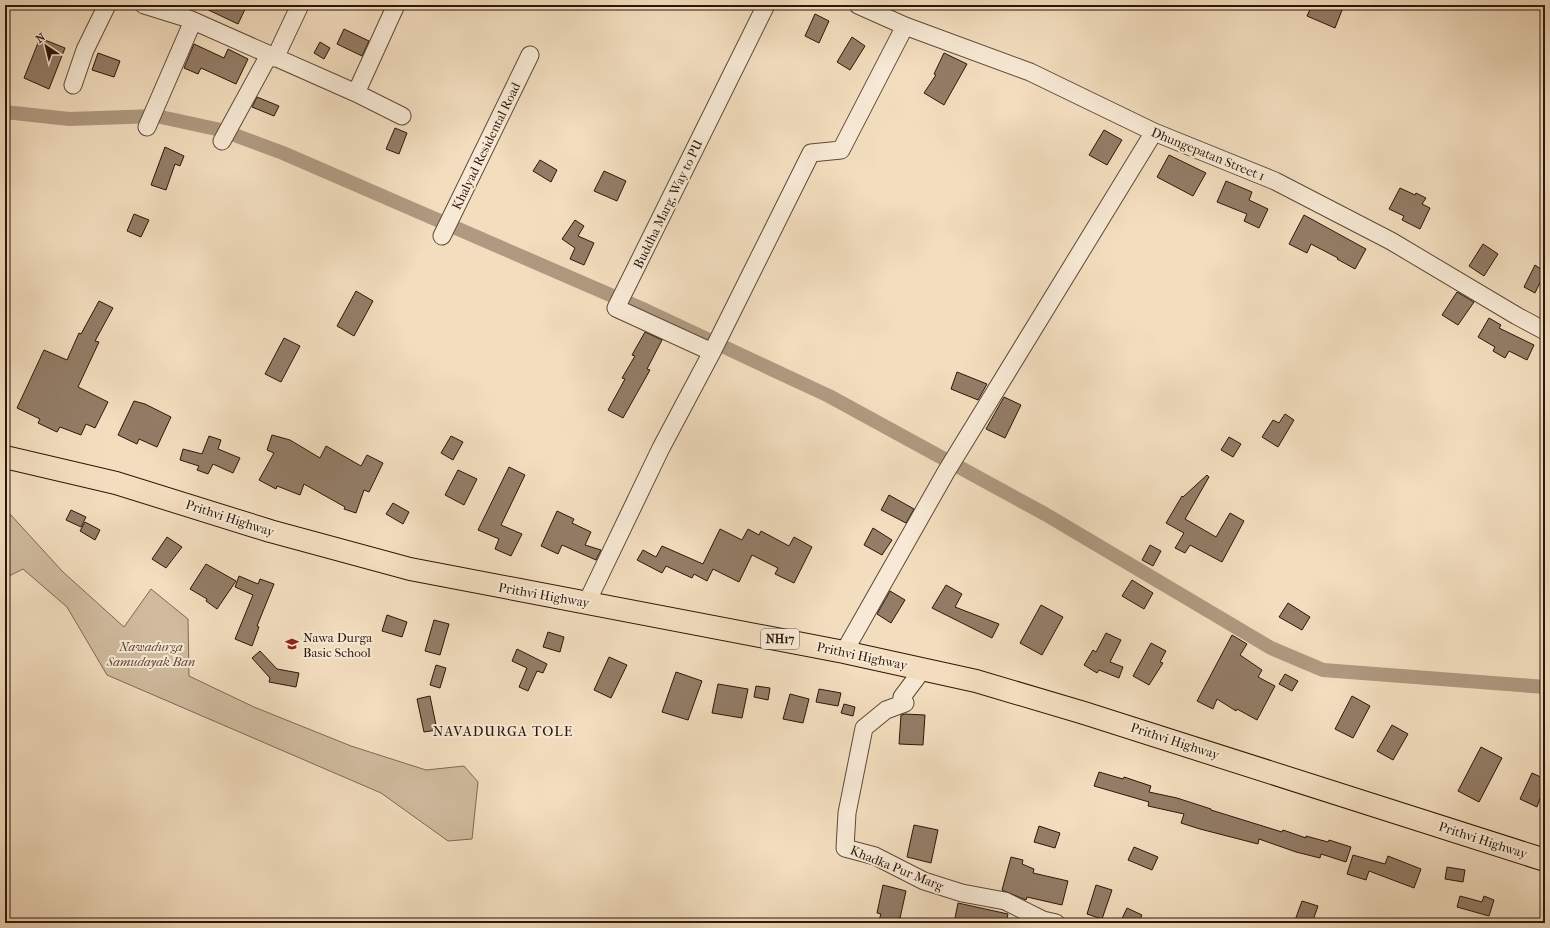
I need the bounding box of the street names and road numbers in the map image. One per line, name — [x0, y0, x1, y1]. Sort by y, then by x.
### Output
street label: Khalyad Residental Road — [449, 79, 524, 212]
street label: Dhungepatan Street 1 — [1149, 124, 1267, 184]
street label: Buddha Marg, Way to PU — [630, 137, 706, 271]
street label: Prithvi Highway — [184, 497, 277, 540]
street label: Prithvi Highway — [497, 580, 592, 611]
road number: NH17 — [761, 629, 799, 649]
street label: Prithvi Highway — [815, 639, 910, 673]
street label: Prithvi Highway — [1129, 720, 1222, 763]
street label: Prithvi Highway — [1437, 819, 1530, 862]
street label: Khadka Pur Marg — [848, 842, 947, 894]

